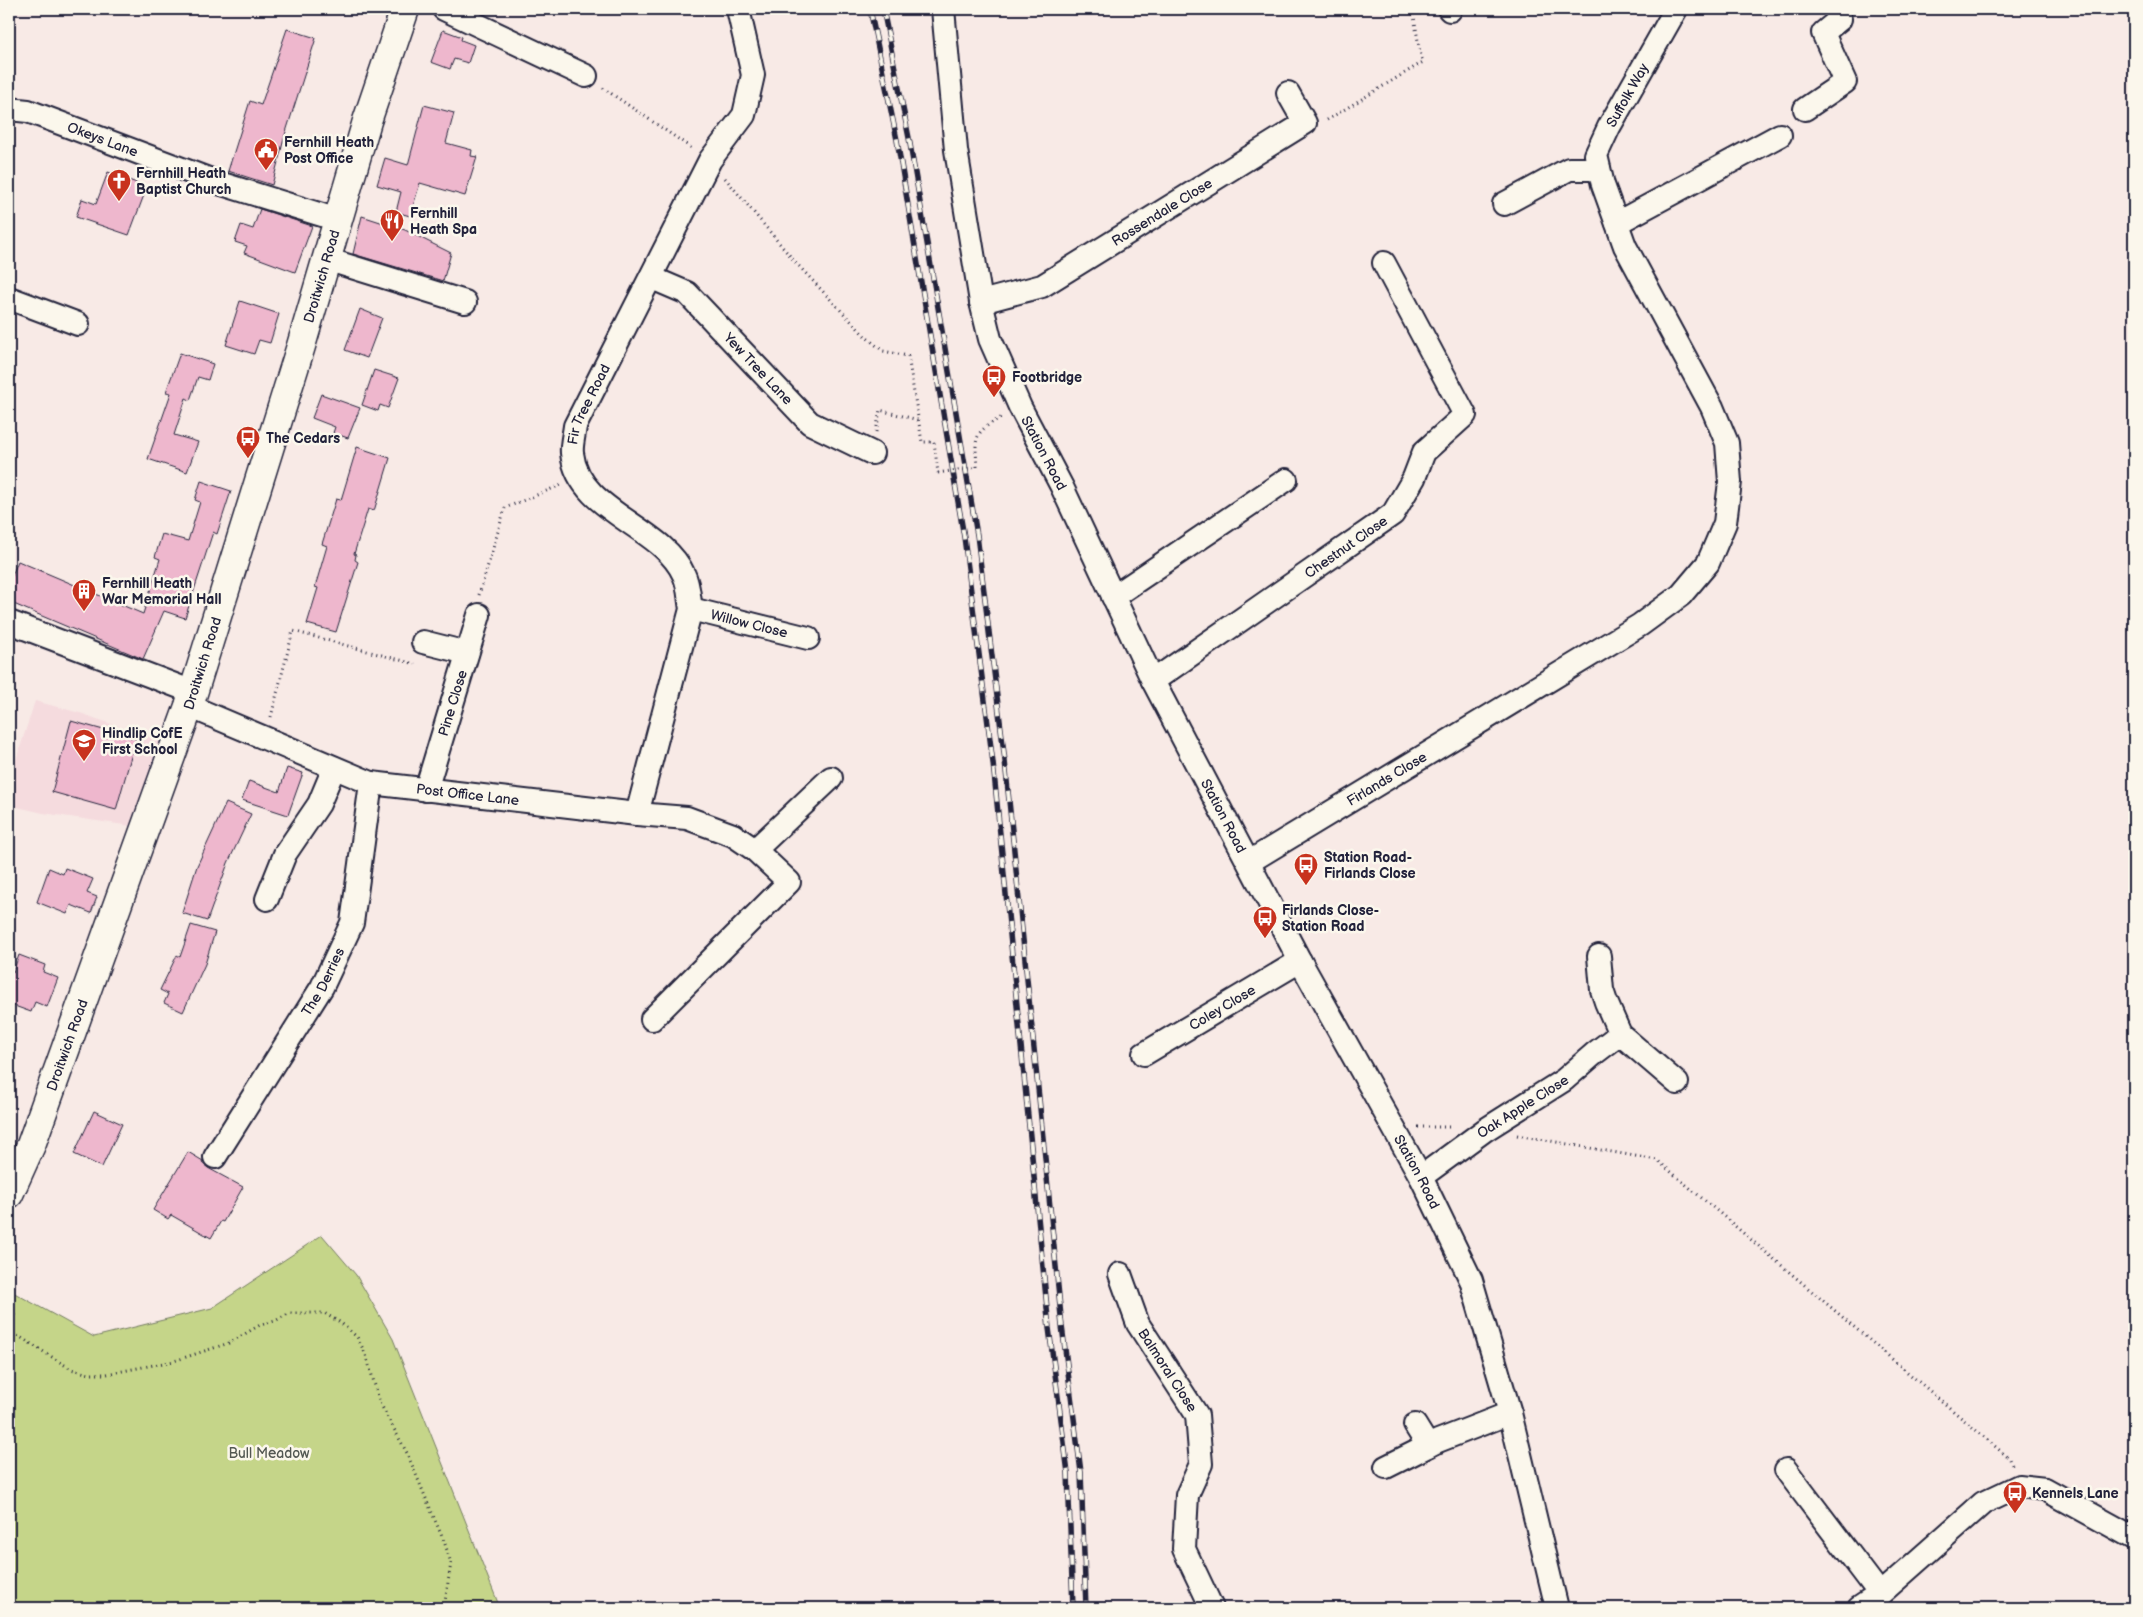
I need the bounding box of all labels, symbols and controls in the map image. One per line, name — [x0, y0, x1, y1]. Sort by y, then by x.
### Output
street label: Suffolk Way — [1602, 60, 1652, 130]
street label: Okeys Lane — [65, 118, 140, 160]
place label: Fernhill Heath Post Office — [284, 134, 374, 167]
public building icon: Fernhill Heath Post Office — [253, 137, 279, 171]
place label: Fernhill Heath Baptist Church — [136, 165, 231, 198]
church icon: Fernhill Heath Baptist Church — [106, 168, 132, 202]
street label: Rossendale Close — [1108, 174, 1215, 249]
place label: Fernhill Heath Spa — [410, 205, 477, 238]
restaurant icon: Fernhill Heath Spa — [379, 208, 405, 242]
street label: Droitwich Road — [300, 228, 343, 325]
street label: Yew Tree Lane — [720, 328, 796, 408]
street label: Fir Tree Road — [564, 361, 613, 446]
bus stop icon: Footbridge — [981, 364, 1007, 398]
place label: Footbridge — [1012, 369, 1082, 386]
street label: Station Road — [1018, 413, 1071, 493]
bus stop icon: The Cedars — [235, 425, 261, 459]
place label: The Cedars — [266, 430, 340, 447]
street label: Chestnut Close — [1301, 512, 1391, 582]
place label: Fernhill Heath War Memorial Hall — [102, 575, 221, 608]
building icon: Fernhill Heath War Memorial Hall — [71, 578, 97, 612]
street label: Willow Close — [709, 606, 790, 641]
street label: Droitwich Road — [180, 615, 225, 712]
street label: Pine Close — [434, 668, 470, 738]
place label: Hindlip CofE First School — [102, 725, 183, 758]
school or university icon: Hindlip CofE First School — [71, 728, 97, 762]
street label: Firlands Close — [1344, 748, 1430, 809]
street label: Station Road — [1197, 776, 1250, 856]
street label: Post Office Lane — [415, 780, 520, 809]
place label: Station Road- Firlands Close — [1324, 849, 1416, 882]
bus stop icon: Station Road- Firlands Close — [1293, 852, 1319, 886]
place label: Firlands Close- Station Road — [1282, 902, 1380, 935]
bus stop icon: Firlands Close- Station Road — [1252, 905, 1278, 939]
street label: The Derries — [298, 945, 348, 1019]
street label: Coley Close — [1186, 981, 1259, 1034]
street label: Droitwich Road — [43, 997, 91, 1093]
street label: Oak Apple Close — [1474, 1071, 1572, 1142]
street label: Station Road — [1391, 1132, 1444, 1211]
street label: Balmoral Close — [1135, 1325, 1201, 1415]
park label: Bull Meadow — [228, 1445, 310, 1462]
bus stop icon: Kennels Lane — [2002, 1480, 2028, 1514]
place label: Kennels Lane — [2032, 1485, 2119, 1502]

